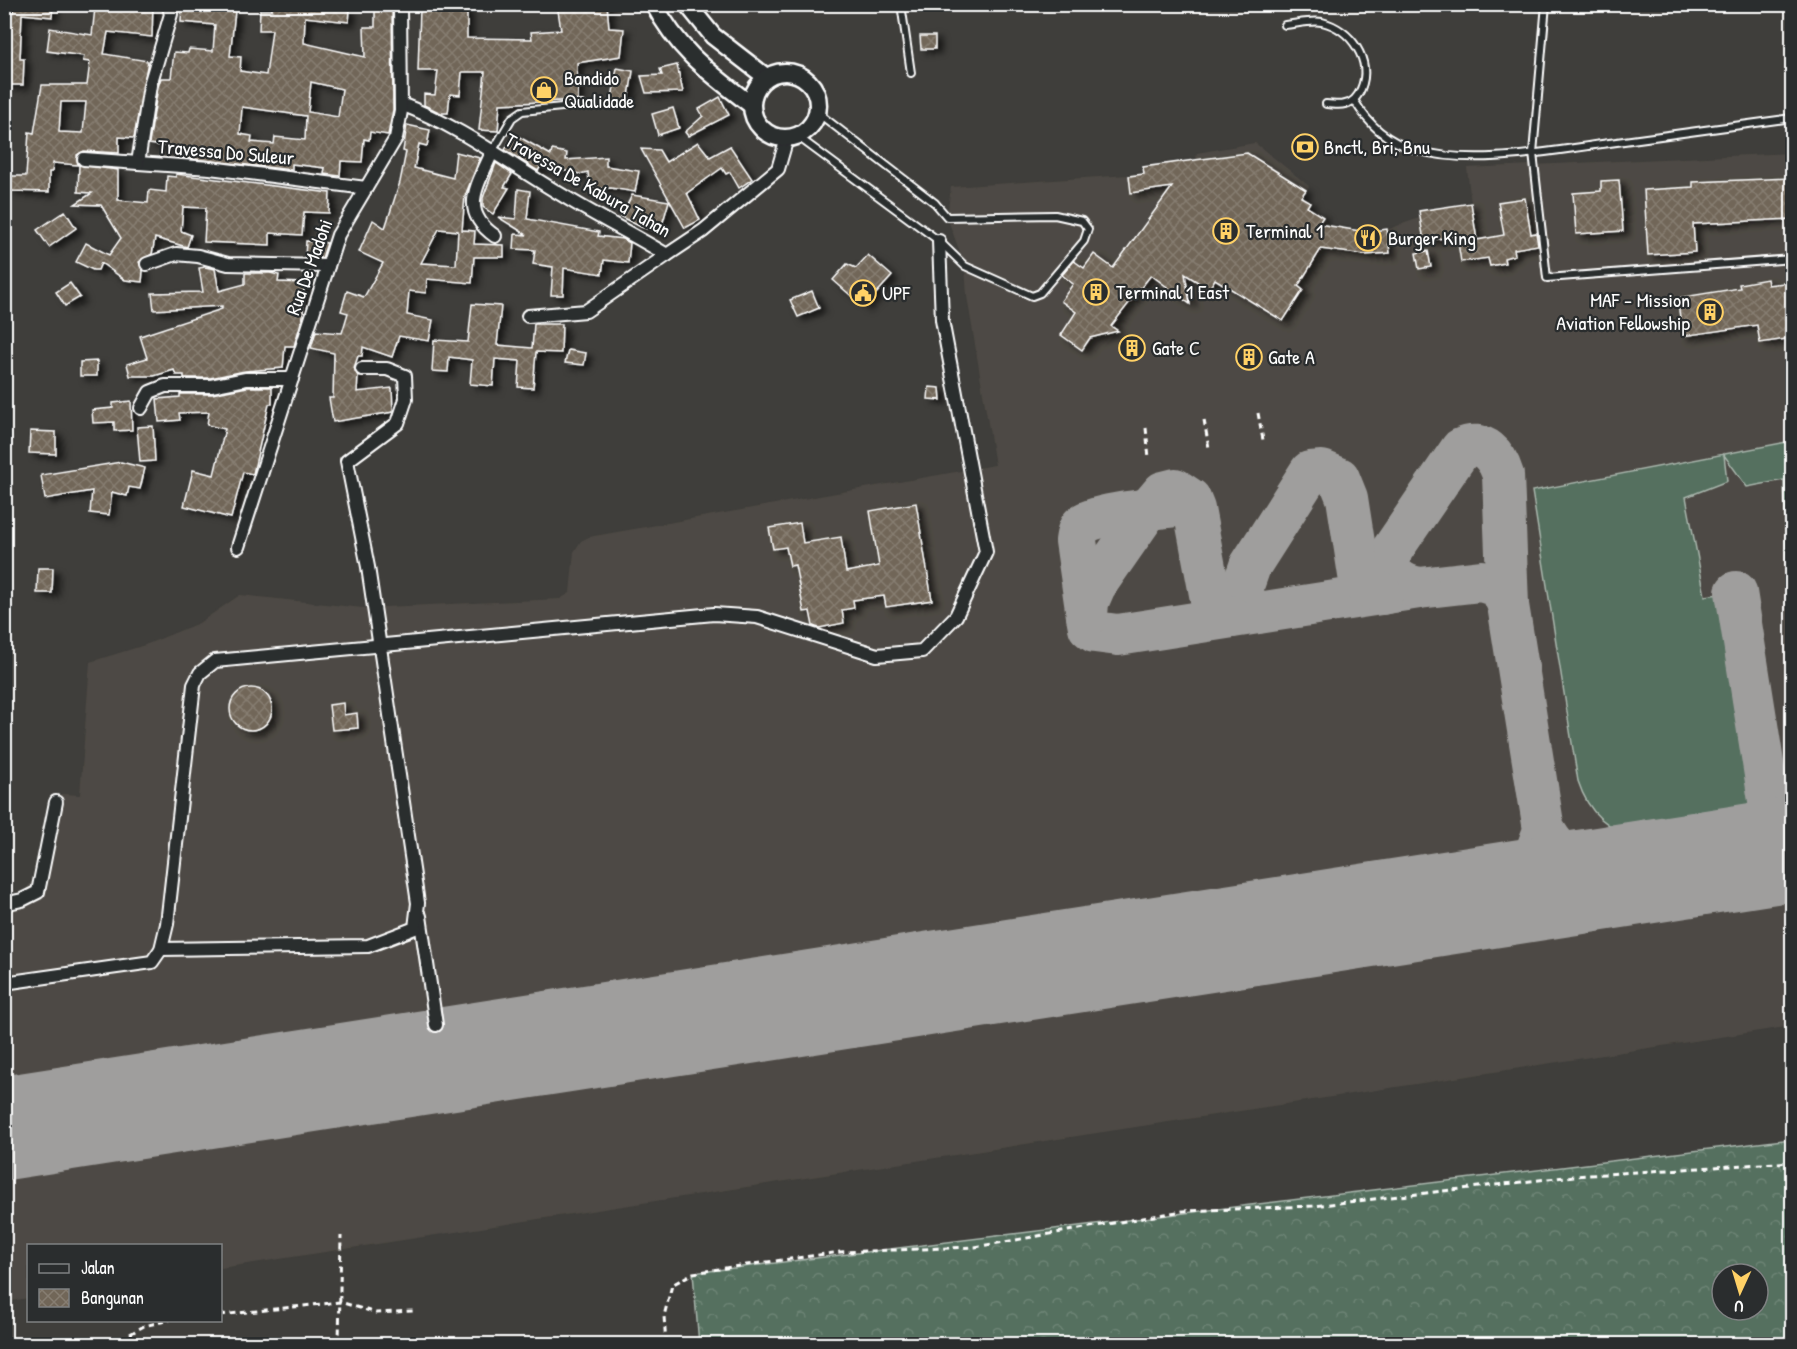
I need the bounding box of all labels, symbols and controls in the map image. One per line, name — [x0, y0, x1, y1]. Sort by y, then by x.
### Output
place label: Bandido Qualidade — [564, 64, 634, 114]
shop icon: Bandido Qualidade — [529, 75, 559, 105]
street label: Travessa De Kabura Tahan — [500, 126, 676, 243]
street label: Travessa Do Suleur — [157, 132, 296, 171]
bank icon: Bnctl, Bri, Bnu — [1290, 132, 1320, 162]
place label: Bnctl, Bri, Bnu — [1324, 133, 1430, 160]
street label: Rua De Madohi — [279, 215, 338, 318]
building icon: Terminal 1 — [1211, 216, 1241, 246]
place label: Terminal 1 — [1246, 217, 1323, 244]
restaurant icon: Burger King — [1353, 223, 1383, 253]
place label: Burger King — [1388, 224, 1476, 251]
building icon: Terminal 1 East — [1081, 277, 1111, 307]
public building icon: UPF — [848, 278, 878, 308]
place label: Terminal 1 East — [1116, 278, 1230, 305]
place label: UPF — [882, 279, 911, 306]
place label: MAF - Mission Aviation Fellowship — [1556, 286, 1690, 336]
building icon: MAF - Mission Aviation Fellowship — [1695, 297, 1725, 327]
building icon: Gate C — [1117, 333, 1147, 363]
place label: Gate C — [1152, 334, 1200, 361]
building icon: Gate A — [1234, 342, 1264, 372]
place label: Gate A — [1268, 343, 1315, 370]
legend — [27, 1244, 222, 1322]
text: Jalan — [81, 1255, 115, 1280]
north arrow — [1710, 1262, 1770, 1322]
text: Bangunan — [81, 1285, 144, 1310]
text: U — [1734, 1296, 1744, 1318]

